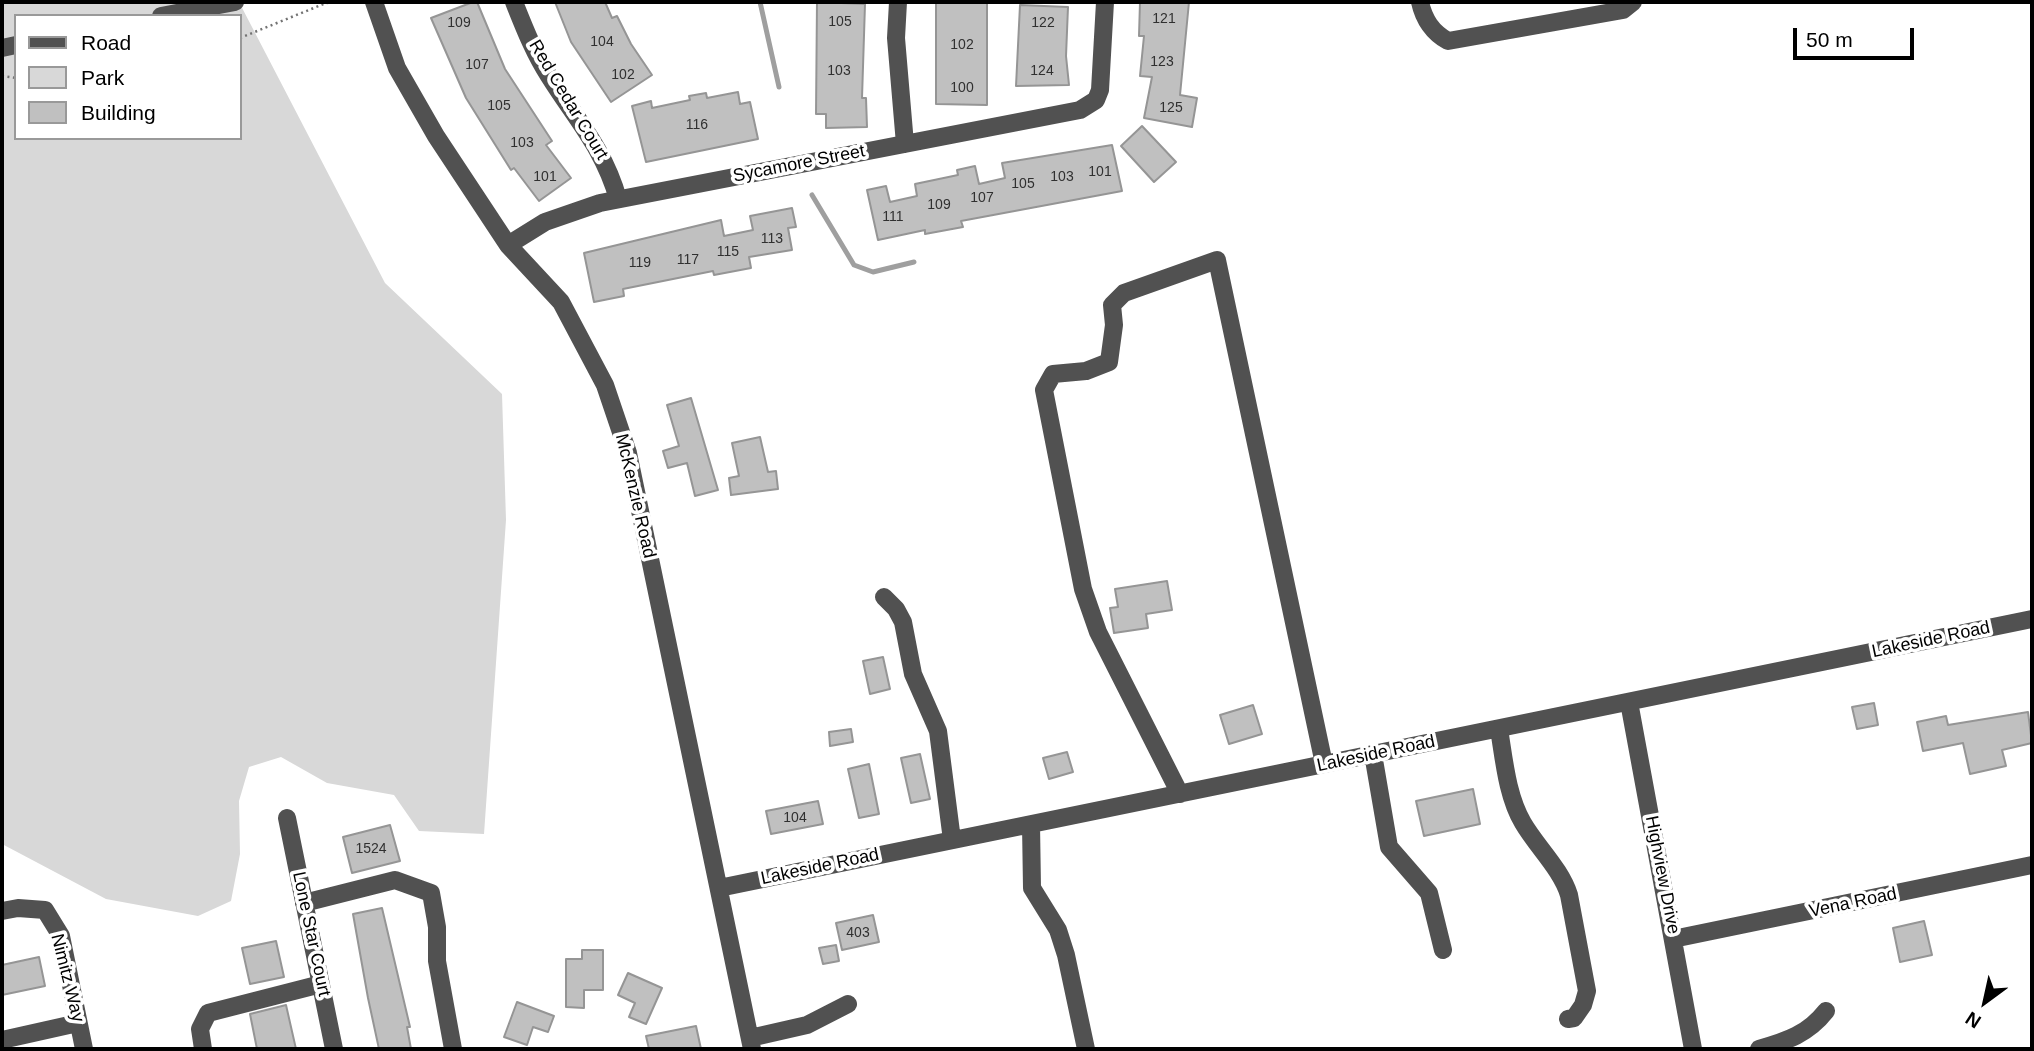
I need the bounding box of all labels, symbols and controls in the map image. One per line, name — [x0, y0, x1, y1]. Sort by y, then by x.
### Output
house number: 121 — [1152, 11, 1176, 27]
legend — [14, 14, 242, 140]
house number: 105 — [828, 14, 852, 30]
scale bar — [1796, 14, 1917, 58]
house number: 109 — [447, 15, 471, 31]
house number: 122 — [1031, 15, 1055, 31]
text: 50 m — [1806, 28, 1853, 51]
text: Road — [81, 31, 131, 54]
house number: 104 — [590, 34, 614, 50]
street label: Red Cedar Court — [524, 36, 612, 164]
house number: 102 — [950, 37, 974, 53]
house number: 123 — [1150, 54, 1174, 70]
house number: 107 — [465, 57, 489, 73]
house number: 103 — [827, 63, 851, 79]
house number: 124 — [1030, 63, 1054, 79]
text: Park — [81, 66, 124, 89]
house number: 102 — [611, 67, 635, 83]
house number: 100 — [950, 80, 974, 96]
house number: 105 — [487, 98, 511, 114]
house number: 125 — [1159, 100, 1183, 116]
text: Building — [81, 101, 156, 124]
house number: 116 — [686, 117, 708, 133]
house number: 103 — [510, 135, 534, 151]
street label: Sycamore Street — [731, 141, 867, 187]
house number: 101 — [1088, 164, 1112, 180]
house number: 101 — [533, 169, 557, 185]
house number: 103 — [1050, 169, 1074, 185]
house number: 105 — [1011, 176, 1035, 192]
house number: 107 — [970, 190, 994, 206]
house number: 109 — [927, 197, 951, 213]
house number: 111 — [882, 209, 904, 225]
house number: 113 — [761, 231, 783, 247]
house number: 115 — [717, 244, 739, 260]
house number: 117 — [677, 252, 699, 268]
house number: 119 — [629, 255, 651, 271]
street label: McKenzie Road — [610, 432, 660, 560]
street label: Lakeside Road — [1870, 617, 1992, 663]
street label: Lakeside Road — [1315, 731, 1437, 777]
house number: 104 — [783, 810, 807, 826]
street label: Highview Drive — [1640, 814, 1684, 936]
house number: 1524 — [355, 841, 387, 857]
street label: Lakeside Road — [759, 844, 881, 890]
street label: Lone Star Court — [287, 870, 335, 998]
street label: Vena Road — [1807, 883, 1899, 923]
house number: 403 — [846, 925, 870, 941]
street label: Nimitz Way — [46, 932, 88, 1024]
north arrow — [1950, 967, 2020, 1037]
text: N — [1962, 1007, 1985, 1033]

